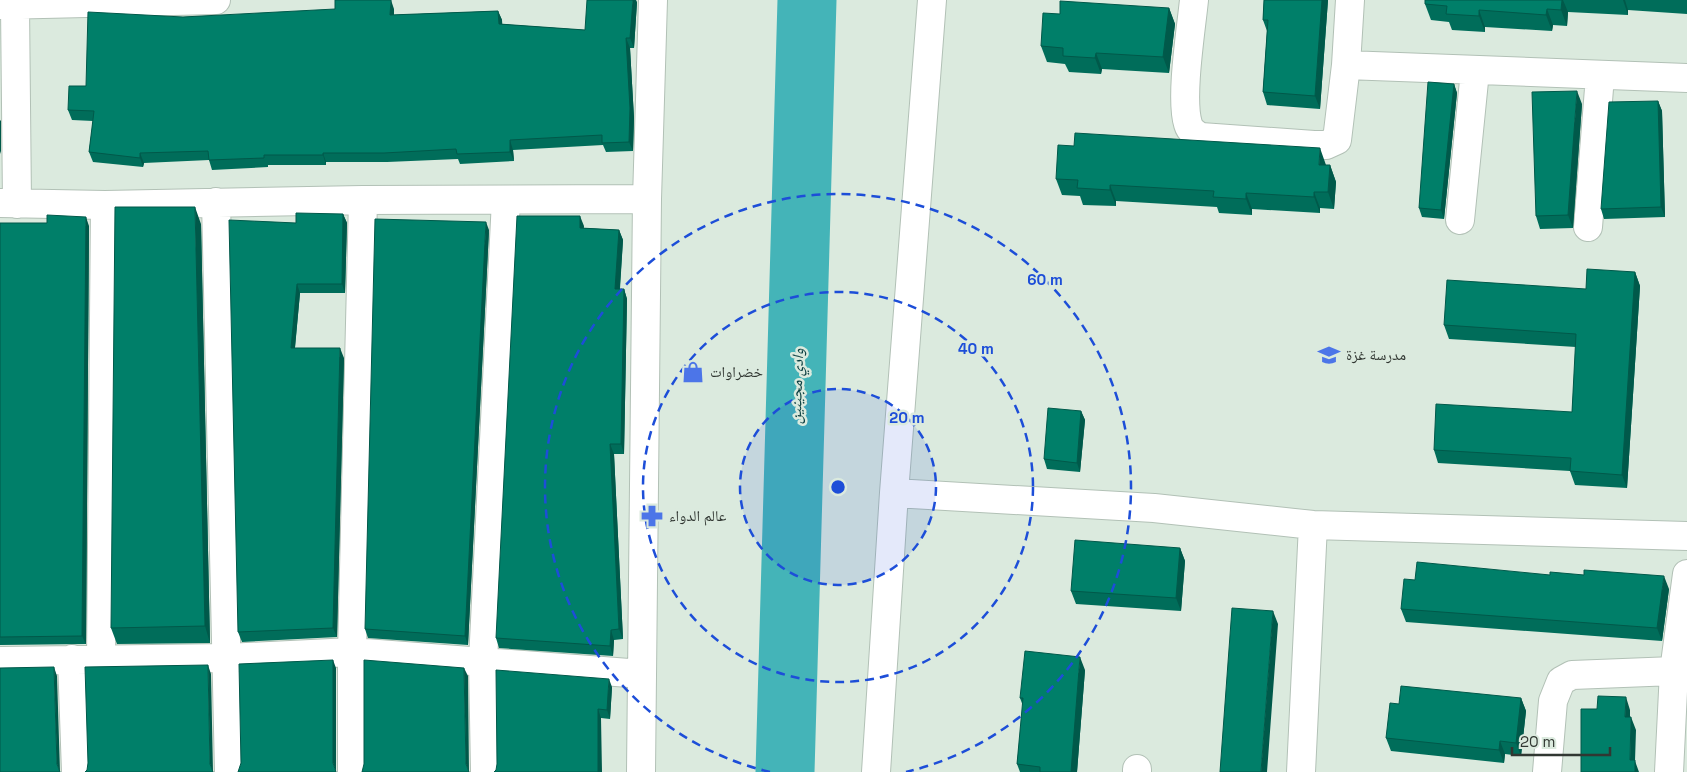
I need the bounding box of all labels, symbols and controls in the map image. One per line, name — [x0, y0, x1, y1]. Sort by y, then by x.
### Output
text: 60 m — [1027, 270, 1063, 289]
text: 40 m — [958, 339, 994, 358]
school or university icon: مدرسة غزة — [1316, 342, 1342, 368]
place label: مدرسة غزة — [1346, 345, 1406, 364]
water label: وادي مجينين — [785, 347, 810, 424]
shop icon: خضراوات — [680, 359, 706, 385]
place label: خضراوات — [710, 362, 763, 381]
text: 20 m — [889, 408, 925, 427]
centre of rings — [829, 478, 847, 496]
pharmacy icon: عالم الدواء — [639, 503, 665, 529]
place label: عالم الدواء — [669, 506, 727, 526]
scale bar — [1512, 724, 1610, 756]
text: 20 m — [1520, 732, 1555, 751]

